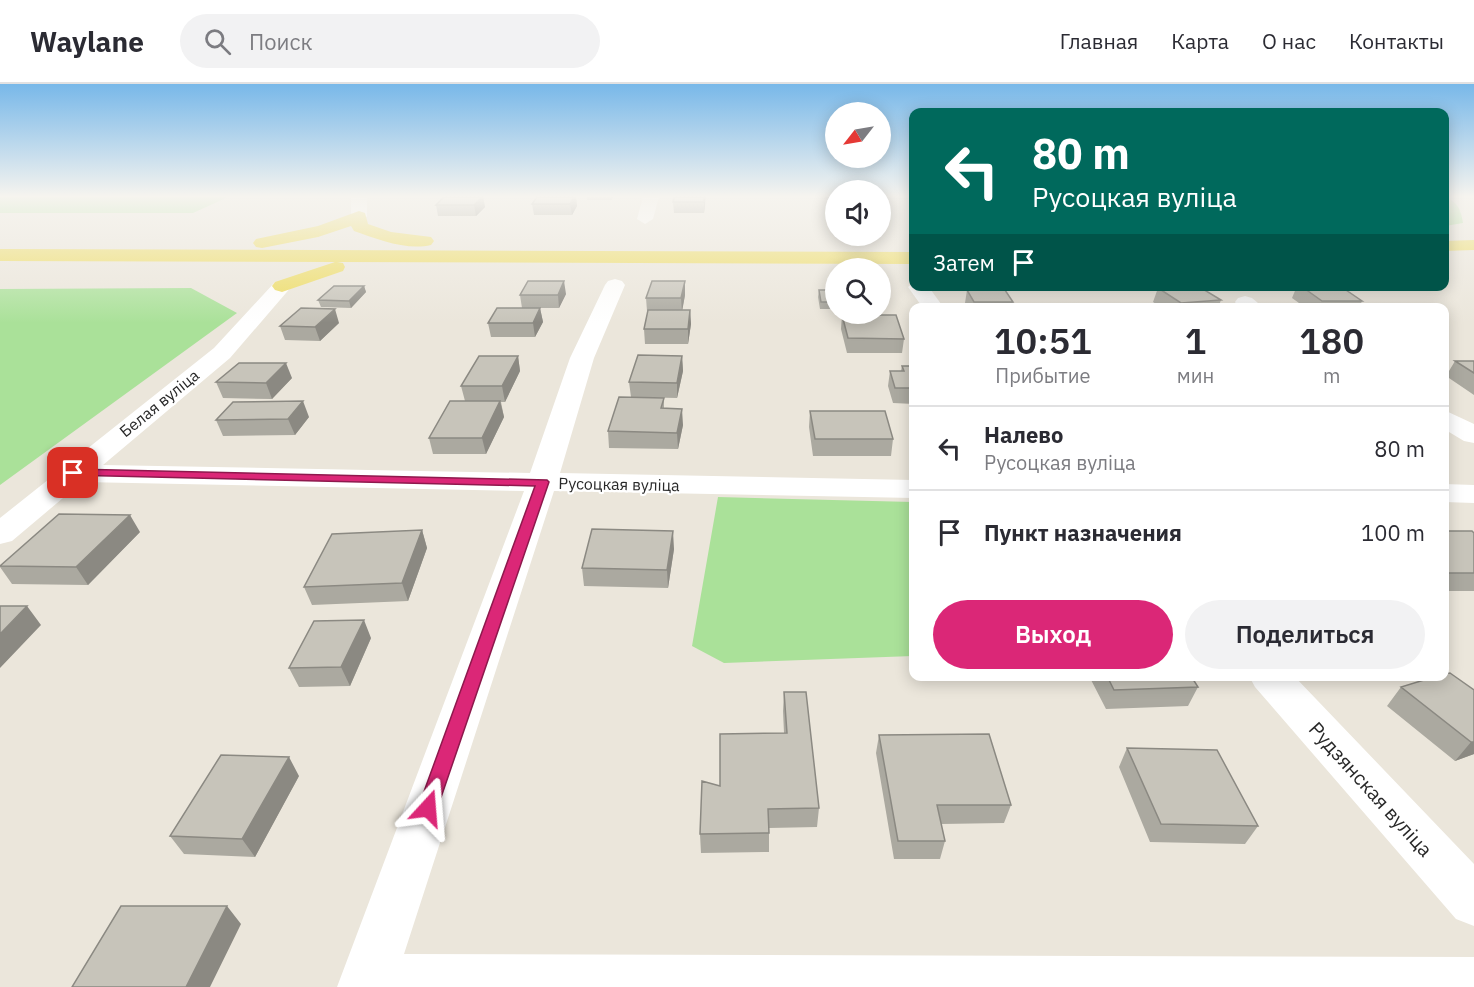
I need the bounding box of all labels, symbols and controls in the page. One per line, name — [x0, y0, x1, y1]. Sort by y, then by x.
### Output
search box — [180, 14, 600, 68]
text: Waylane — [30, 23, 144, 60]
icon: search — [201, 25, 234, 58]
text: Поиск — [249, 27, 313, 56]
text: Главная — [1060, 27, 1138, 55]
text: Карта — [1171, 27, 1229, 55]
text: О нас — [1262, 27, 1316, 55]
text: Контакты — [1349, 27, 1444, 55]
north arrow — [825, 102, 891, 168]
map controls — [825, 102, 891, 324]
text: 80 m — [1032, 126, 1130, 181]
icon: left — [933, 132, 1011, 210]
text: Русоцкая вуліца — [1032, 179, 1237, 214]
button: sound — [825, 180, 891, 246]
icon: arrive — [1007, 246, 1040, 279]
text: Затем — [933, 248, 995, 277]
button: search — [825, 258, 891, 324]
text: 10:51 — [994, 317, 1092, 364]
text: 1 — [1185, 317, 1206, 364]
text: 180 — [1299, 317, 1364, 364]
text: Прибытие — [995, 362, 1090, 389]
text: мин — [1177, 362, 1214, 389]
text: m — [1323, 362, 1340, 389]
street label: Белая вуліца — [115, 365, 203, 441]
text: Налево — [984, 420, 1063, 449]
icon: left — [933, 432, 966, 465]
text: 80 m — [1374, 434, 1425, 463]
pin — [47, 447, 98, 498]
text: Русоцкая вуліца — [984, 449, 1136, 476]
icon: arrive — [56, 456, 89, 489]
street label: Русоцкая вуліца — [558, 473, 680, 495]
icon: arrive — [933, 516, 966, 549]
text: Пункт назначения — [984, 518, 1182, 547]
text: 100 m — [1361, 518, 1425, 547]
button: Выход — [933, 600, 1173, 669]
button: Поделиться — [1185, 600, 1425, 669]
street label: Рудзянская вуліца — [1303, 716, 1439, 863]
position arrow — [396, 776, 460, 840]

